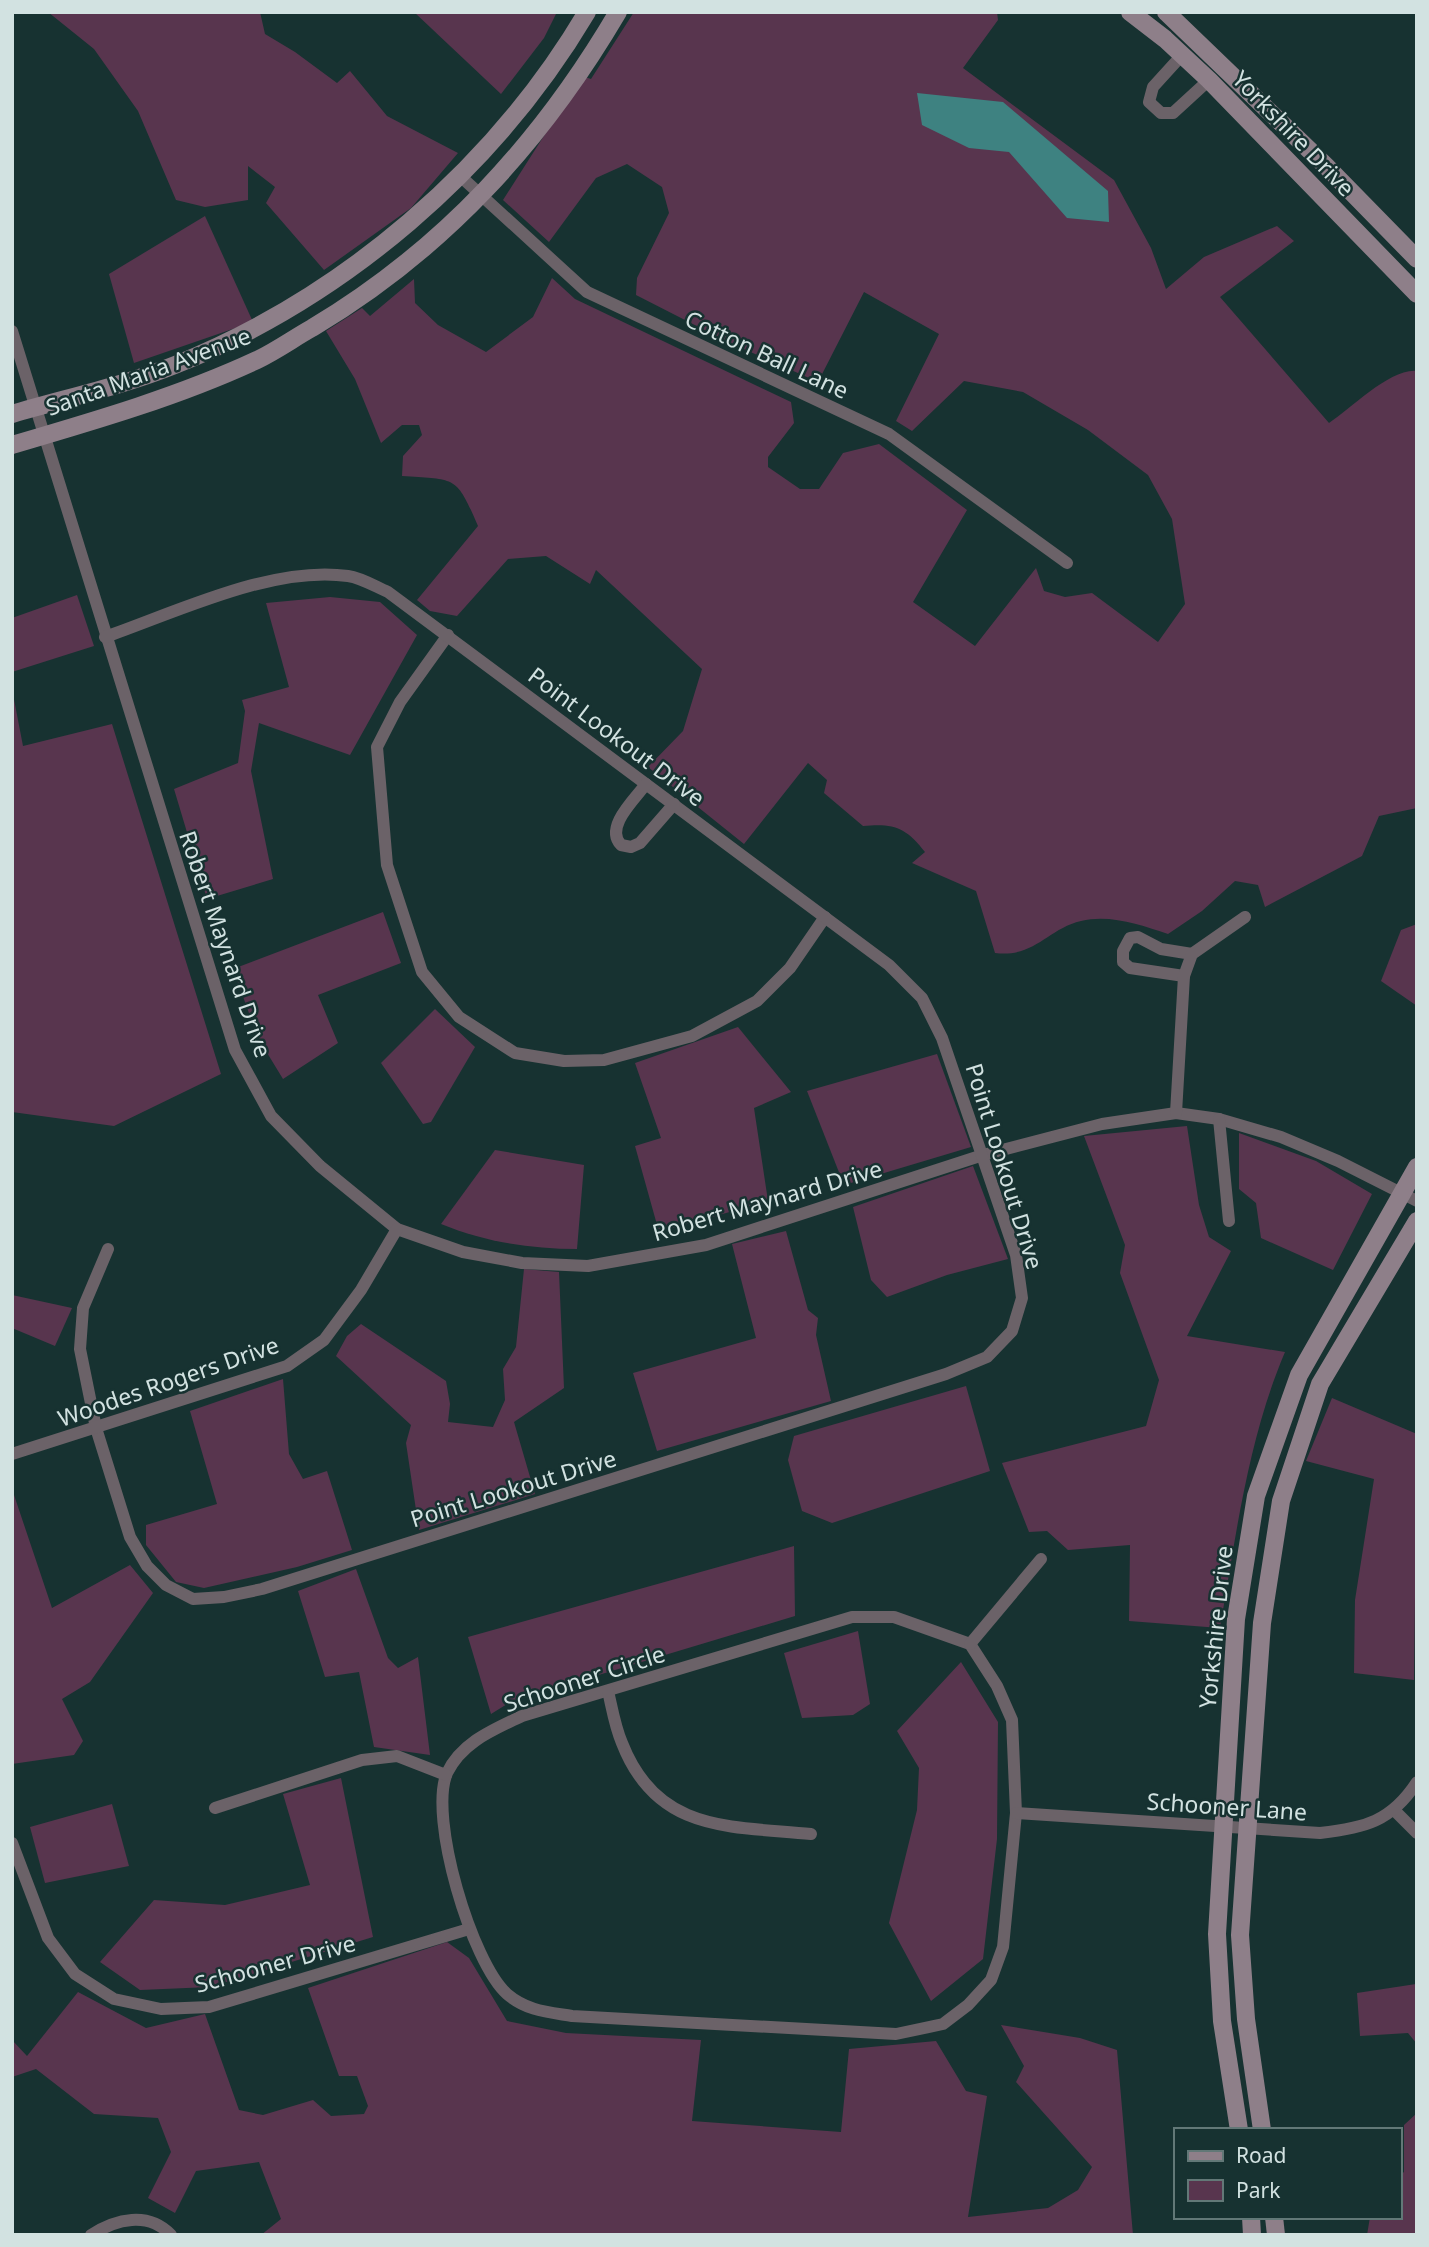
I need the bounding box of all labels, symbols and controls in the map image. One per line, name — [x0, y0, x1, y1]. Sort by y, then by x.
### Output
street label: Yorkshire Drive — [1226, 63, 1362, 203]
street label: Cotton Ball Lane — [680, 302, 854, 406]
street label: Santa Maria Avenue — [41, 319, 255, 423]
street label: Point Lookout Drive — [522, 659, 712, 813]
street label: Robert Maynard Drive — [172, 826, 280, 1062]
street label: Point Lookout Drive — [958, 1059, 1052, 1273]
street label: Robert Maynard Drive — [648, 1152, 886, 1248]
street label: Woodes Rogers Drive — [53, 1328, 283, 1434]
street label: Point Lookout Drive — [406, 1441, 620, 1535]
street label: Yorkshire Drive — [1191, 1544, 1239, 1710]
street label: Schooner Circle — [499, 1637, 669, 1719]
street label: Schooner Lane — [1146, 1784, 1308, 1828]
street label: Schooner Drive — [191, 1926, 359, 2000]
legend — [1174, 2128, 1401, 2219]
text: Road — [1236, 2141, 1286, 2169]
text: Park — [1236, 2176, 1281, 2204]

